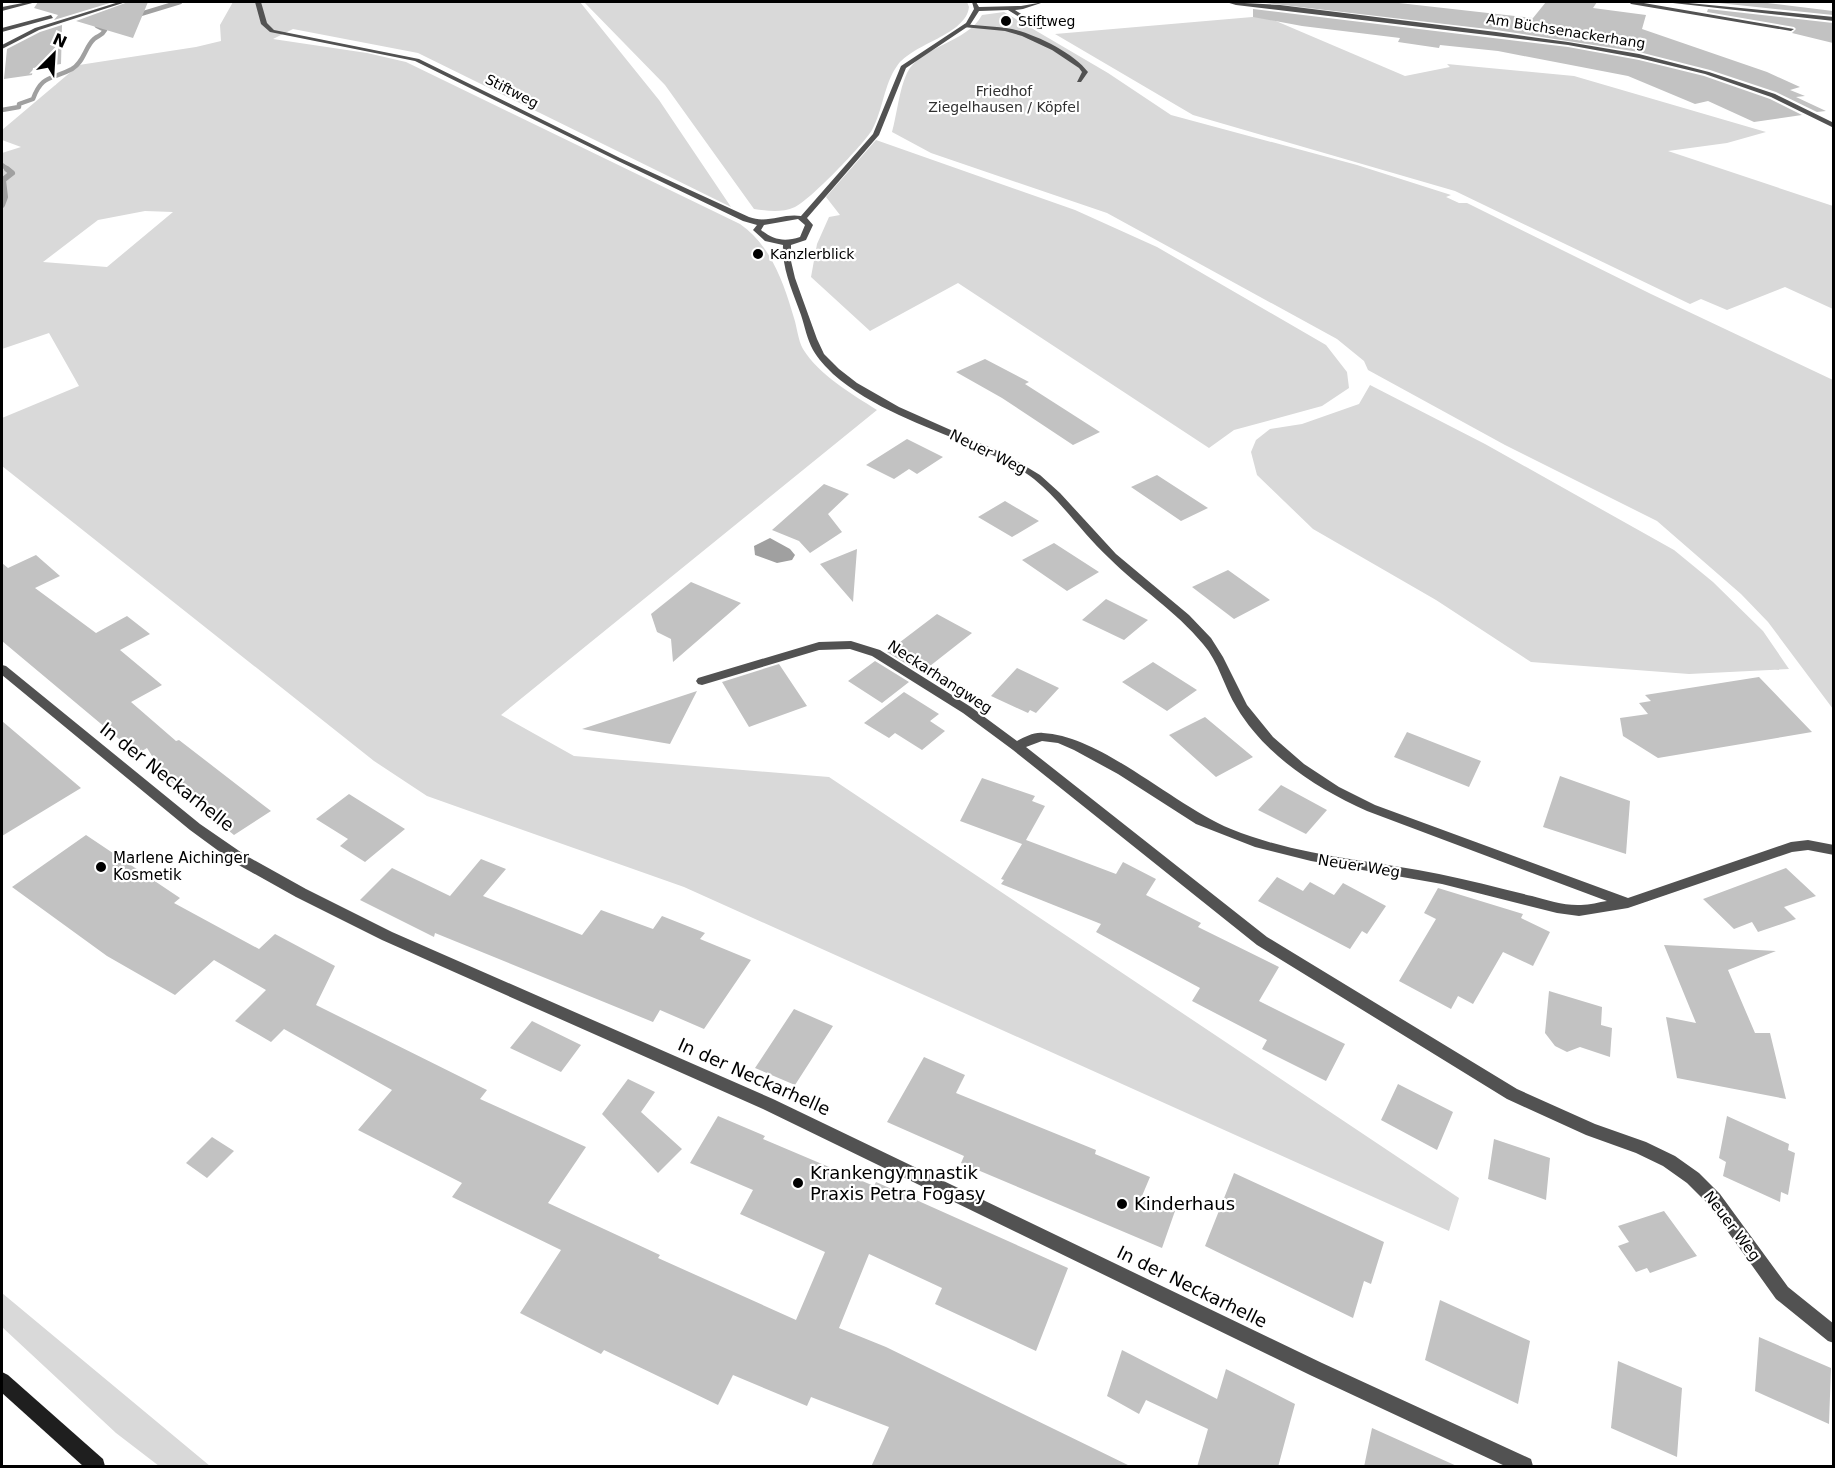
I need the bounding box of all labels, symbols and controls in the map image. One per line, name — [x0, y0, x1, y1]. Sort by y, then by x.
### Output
street label: Am Büchsenackerhang — [1485, 11, 1647, 51]
place label: Stiftweg — [1018, 13, 1075, 29]
marker: Stiftweg — [999, 14, 1013, 28]
north arrow — [24, 24, 84, 84]
text: N — [50, 29, 70, 52]
street label: Stiftweg — [483, 71, 541, 111]
park label: Friedhof Ziegelhausen / Köpfel — [928, 83, 1080, 115]
place label: Kanzlerblick — [770, 246, 855, 262]
marker: Kanzlerblick — [751, 247, 765, 261]
street label: Neuer Weg — [947, 426, 1029, 478]
street label: Neckarhangweg — [884, 637, 996, 717]
street label: In der Neckarhelle — [96, 718, 238, 835]
place label: Marlene Aichinger Kosmetik — [113, 849, 250, 884]
street label: Neuer Weg — [1317, 851, 1401, 881]
marker: Marlene Aichinger Kosmetik — [94, 860, 108, 874]
street label: In der Neckarhelle — [675, 1034, 834, 1120]
place label: Krankengymnastik Praxis Petra Fogasy — [810, 1162, 986, 1204]
marker: Krankengymnastik Praxis Petra Fogasy — [791, 1176, 805, 1190]
street label: Neuer Weg — [1700, 1188, 1764, 1264]
place label: Kinderhaus — [1134, 1193, 1235, 1214]
marker: Kinderhaus — [1115, 1197, 1129, 1211]
street label: In der Neckarhelle — [1114, 1241, 1271, 1332]

